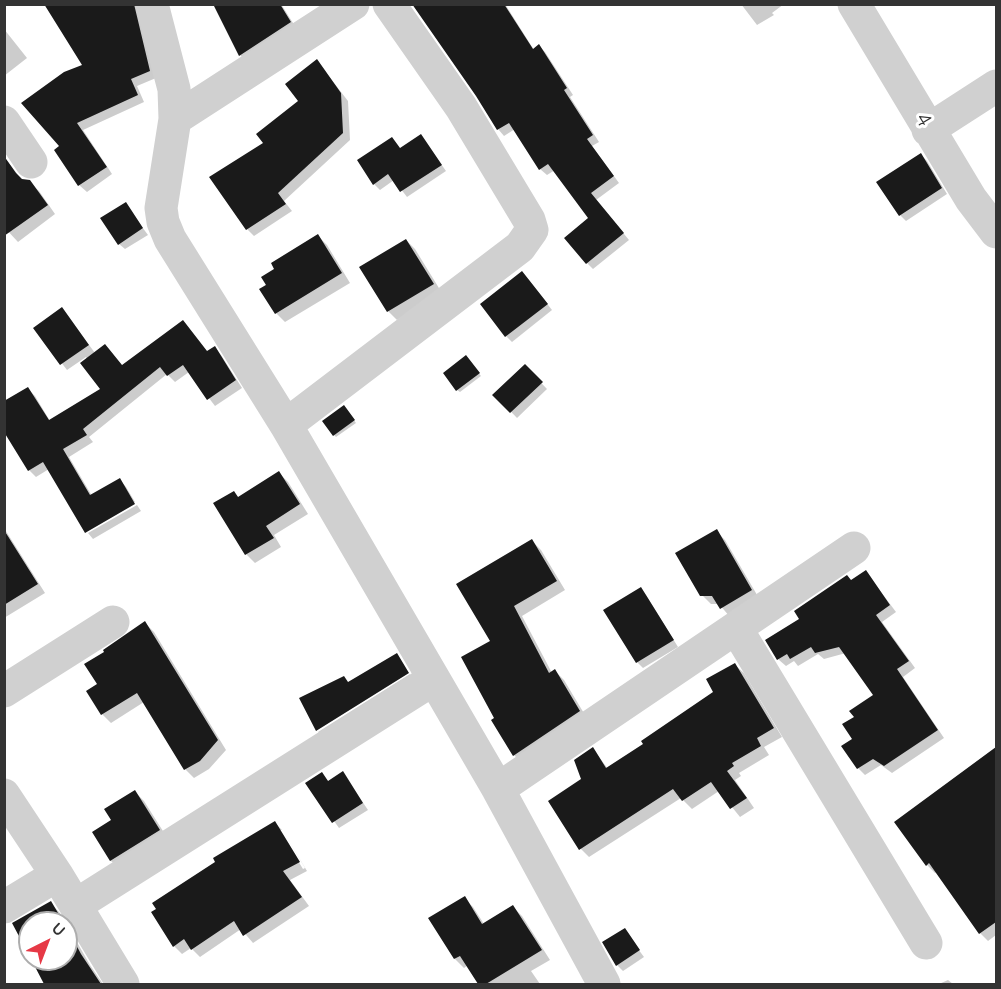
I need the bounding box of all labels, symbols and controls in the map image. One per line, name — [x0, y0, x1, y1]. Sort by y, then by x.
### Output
street label: 4 — [909, 109, 937, 131]
north arrow — [18, 911, 78, 971]
text: U — [48, 918, 70, 940]

